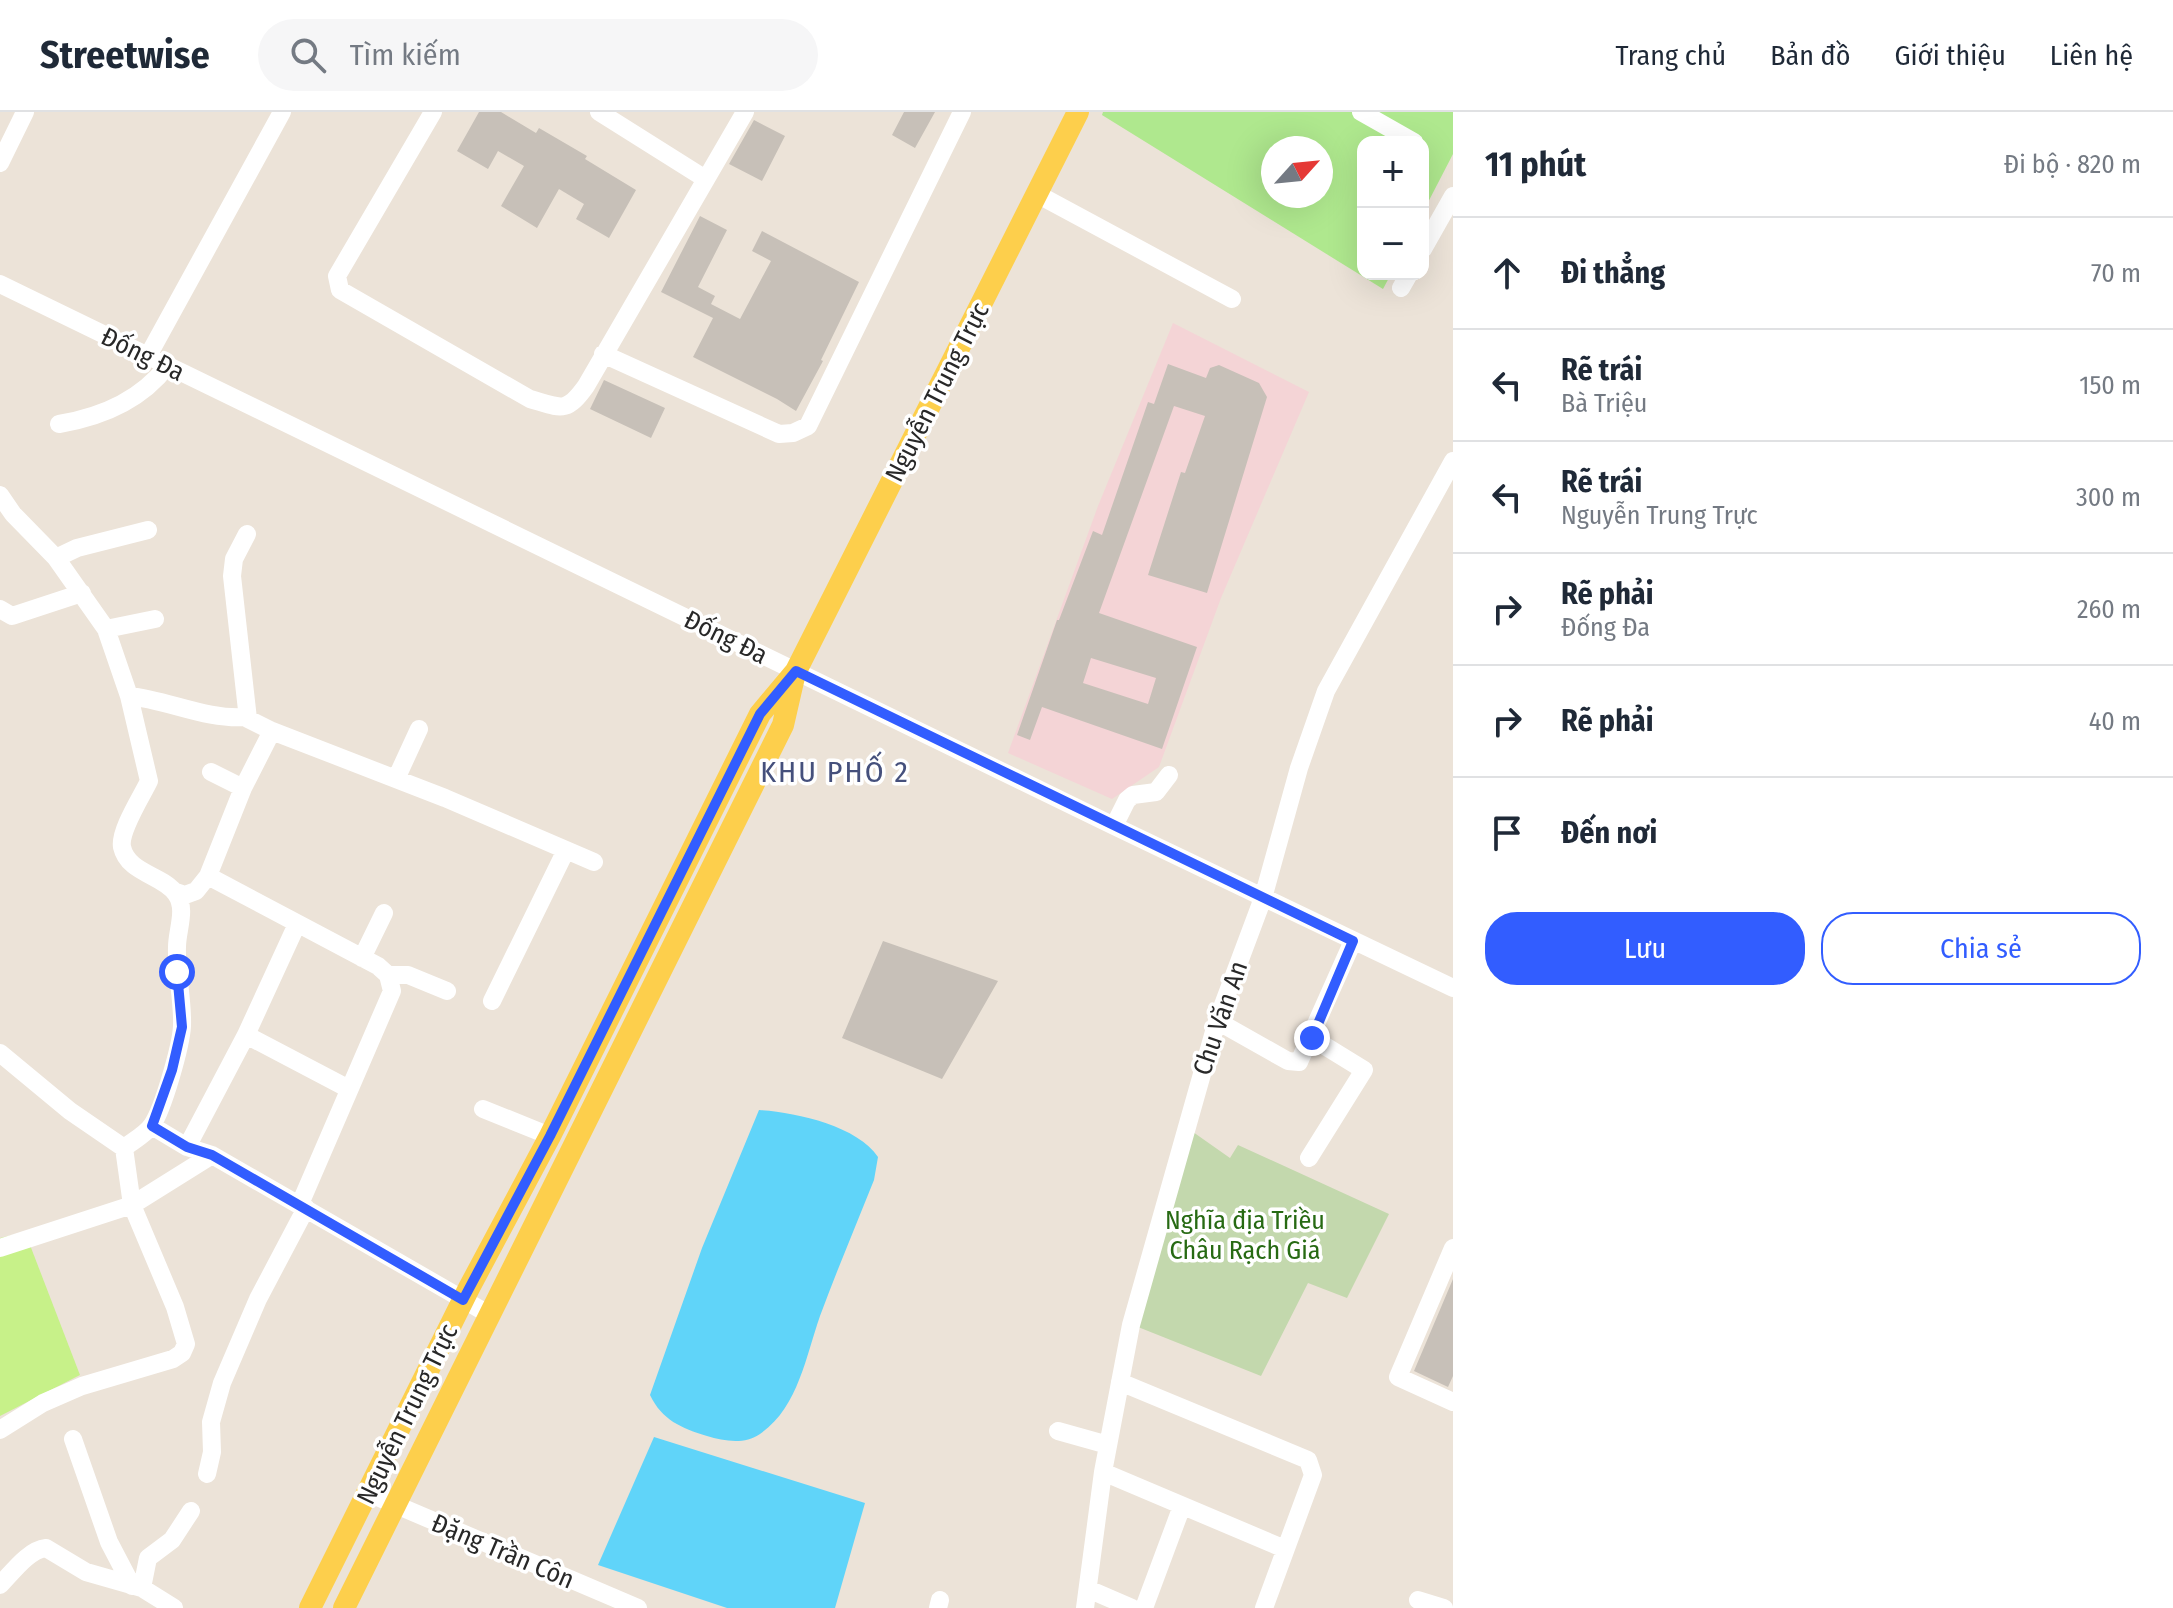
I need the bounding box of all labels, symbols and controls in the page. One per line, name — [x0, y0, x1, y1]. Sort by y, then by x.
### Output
search box — [258, 19, 818, 91]
text: Streetwise — [40, 32, 210, 78]
icon: search — [286, 33, 330, 77]
text: Tìm kiếm — [350, 37, 461, 73]
text: Trang chủ — [1616, 39, 1726, 72]
text: Bản đồ — [1770, 39, 1850, 72]
text: Giới thiệu — [1894, 39, 2006, 72]
text: Liên hệ — [2050, 39, 2133, 72]
north arrow — [1261, 136, 1333, 208]
map controls — [1357, 136, 1429, 280]
button: + — [1357, 136, 1429, 208]
text: 11 phút — [1485, 144, 1586, 185]
text: Đi bộ · 820 m — [2004, 149, 2141, 180]
button: − — [1357, 208, 1429, 280]
icon: ahead — [1485, 251, 1529, 295]
text: Đi thẳng — [1561, 255, 1665, 291]
text: 70 m — [2091, 258, 2141, 289]
street label: Nguyễn Trung Trực — [879, 298, 996, 487]
street label: Đống Đa — [96, 321, 190, 388]
text: Rẽ trái — [1561, 352, 1642, 388]
icon: left — [1485, 363, 1529, 407]
text: 150 m — [2079, 370, 2141, 401]
text: Bà Triệu — [1561, 388, 1647, 419]
text: Rẽ trái — [1561, 464, 1642, 500]
icon: left — [1485, 475, 1529, 519]
text: 300 m — [2076, 482, 2141, 513]
text: Nguyễn Trung Trực — [1561, 500, 1758, 531]
text: Rẽ phải — [1561, 576, 1654, 612]
icon: right — [1485, 587, 1529, 631]
text: 260 m — [2077, 594, 2141, 625]
street label: Đống Đa — [679, 604, 773, 671]
text: Đống Đa — [1561, 612, 1650, 643]
icon: right — [1485, 699, 1529, 743]
text: Rẽ phải — [1561, 703, 1654, 739]
text: 40 m — [2089, 706, 2141, 737]
district label: KHU PHỐ 2 — [760, 751, 910, 790]
icon: arrive — [1485, 811, 1529, 855]
text: Đến nơi — [1561, 815, 1657, 851]
button: Lưu — [1485, 912, 1805, 985]
button: Chia sẻ — [1821, 912, 2141, 985]
route start — [159, 954, 195, 990]
street label: Chu Văn An — [1187, 957, 1254, 1079]
route end — [1294, 1020, 1330, 1056]
park label: Nghĩa địa Triều Châu Rạch Giá — [1165, 1205, 1325, 1266]
street label: Nguyễn Trung Trực — [350, 1319, 465, 1509]
street label: Đặng Trần Côn — [427, 1507, 579, 1595]

